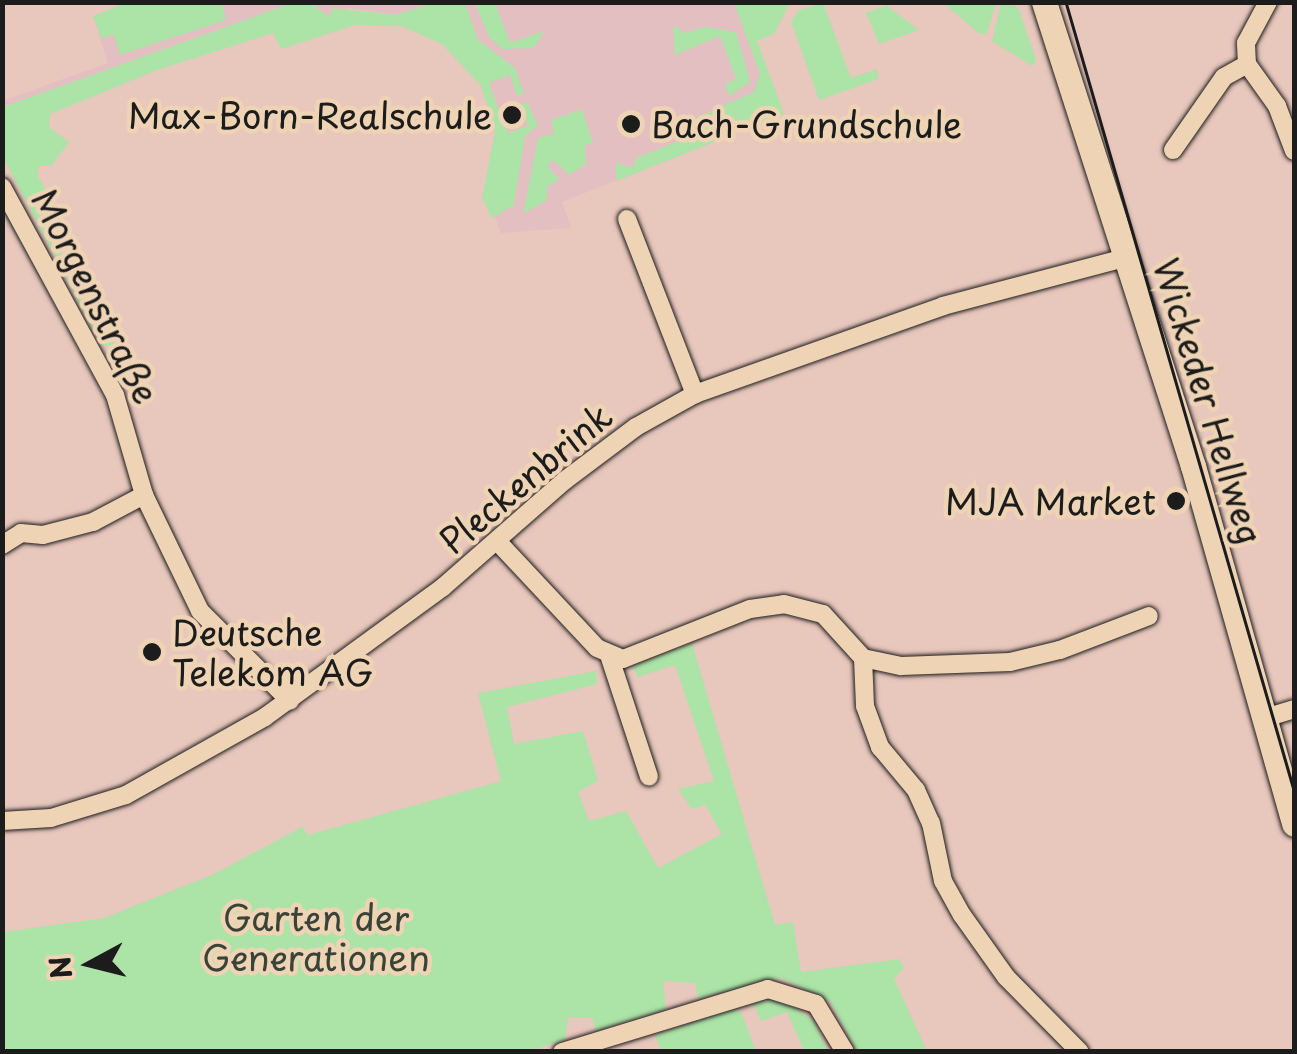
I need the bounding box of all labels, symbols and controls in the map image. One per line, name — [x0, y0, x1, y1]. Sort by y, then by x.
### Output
place label: Max-Born-Realschule — [128, 94, 492, 136]
place label: Bach-Grundschule — [651, 103, 962, 145]
marker: Max-Born-Realschule — [501, 104, 523, 126]
marker: Bach-Grundschule — [620, 113, 642, 135]
street label: Morgenstraße — [24, 182, 168, 410]
street label: Wickeder Hellweg — [1145, 253, 1273, 549]
street label: Pleckenbrink — [430, 394, 620, 562]
place label: MJA Market — [942, 480, 1156, 522]
marker: MJA Market — [1165, 490, 1187, 512]
place label: Deutsche Telekom AG — [172, 611, 375, 693]
marker: Deutsche Telekom AG — [141, 641, 163, 663]
park label: Garten der Generationen — [202, 896, 430, 978]
north arrow — [40, 914, 140, 1014]
text: N — [37, 954, 82, 981]

